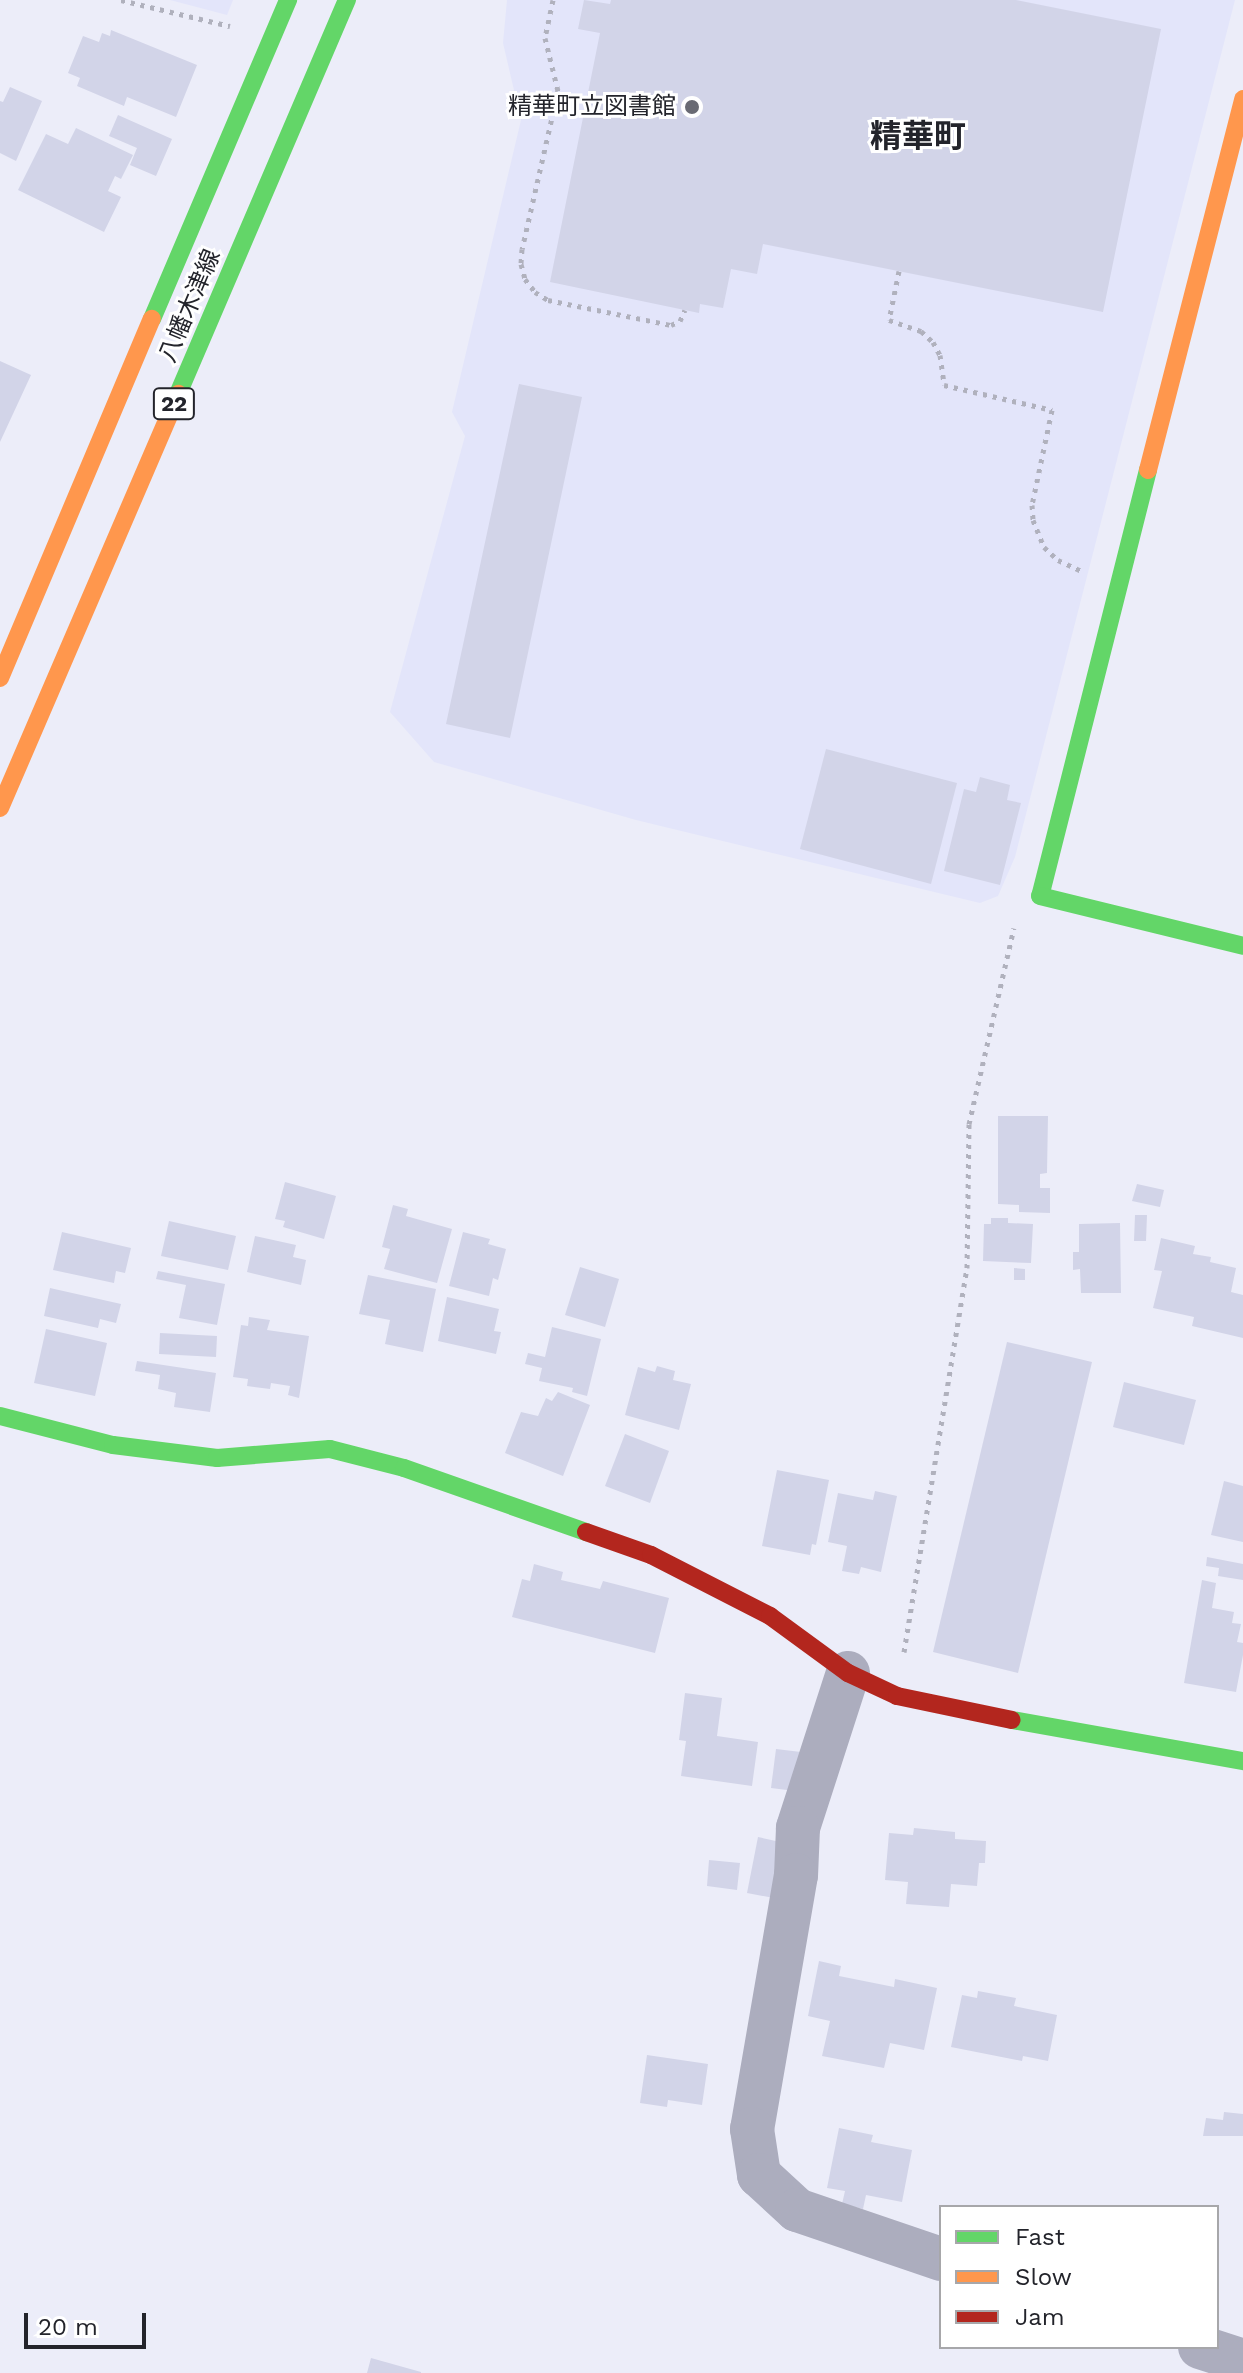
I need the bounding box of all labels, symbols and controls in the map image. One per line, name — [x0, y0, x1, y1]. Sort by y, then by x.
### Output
place label: 精華町立図書館 — [508, 93, 676, 121]
marker: 精華町立図書館 — [683, 98, 701, 116]
district label: 精華町 — [870, 117, 966, 155]
street label: 八幡木津線 — [153, 245, 227, 367]
road number: 22 — [152, 386, 196, 422]
legend — [939, 2205, 1219, 2349]
text: Fast — [1015, 2223, 1065, 2251]
text: Slow — [1015, 2263, 1072, 2291]
scale bar — [28, 2297, 150, 2347]
text: Jam — [1015, 2303, 1065, 2331]
text: 20 m — [38, 2313, 98, 2341]

